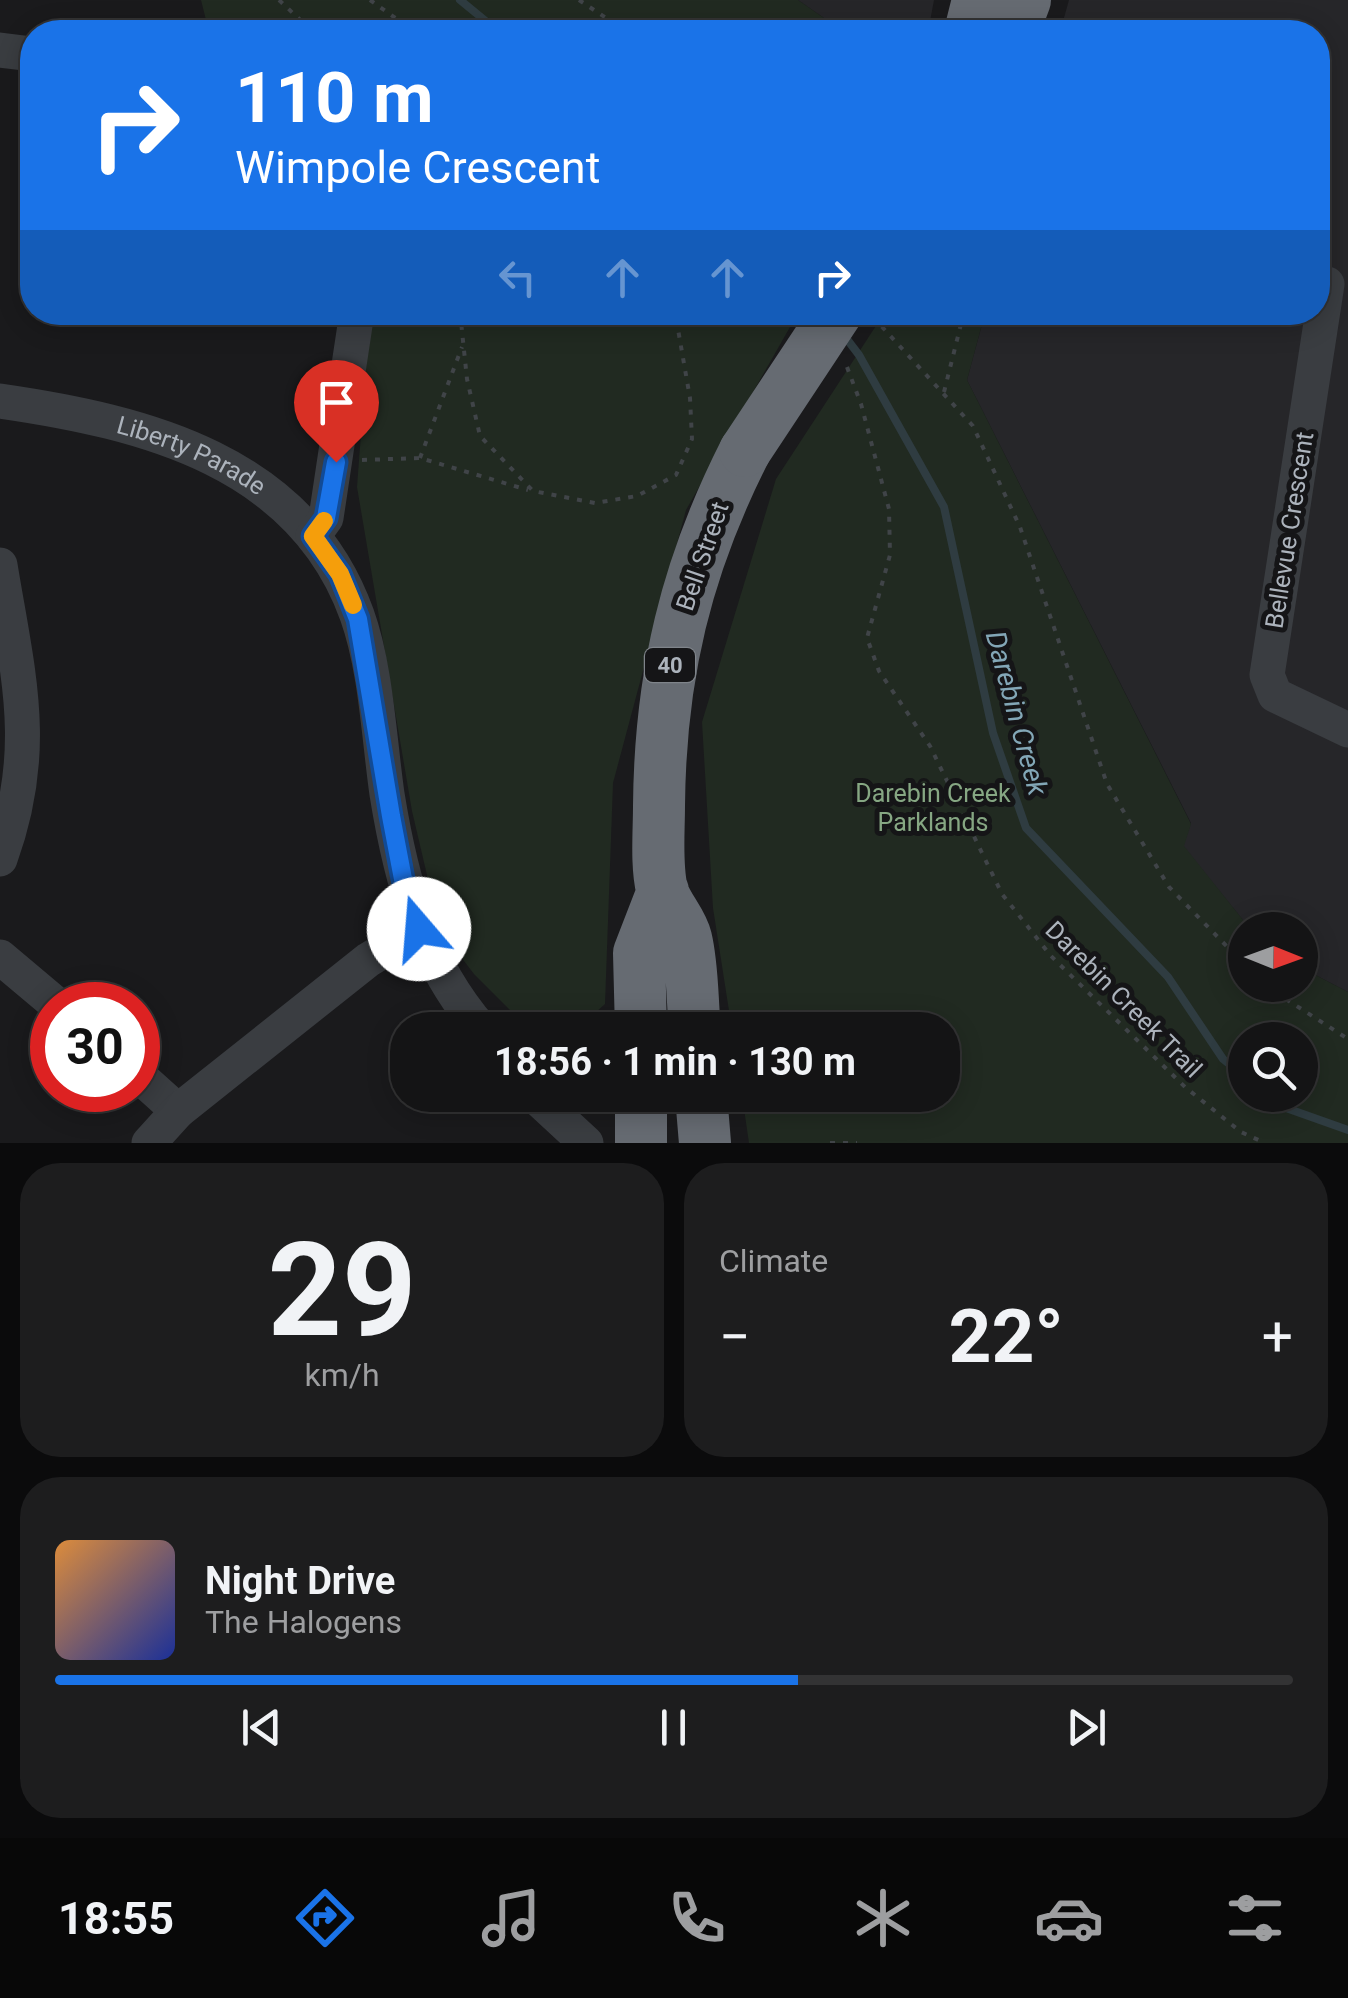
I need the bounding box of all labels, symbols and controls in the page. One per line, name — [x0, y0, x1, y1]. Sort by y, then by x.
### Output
text: 110 m — [235, 57, 434, 139]
icon: right — [70, 60, 200, 190]
text: Wimpole Crescent — [235, 141, 600, 194]
icon: left — [490, 250, 545, 305]
icon: ahead — [595, 250, 650, 305]
icon: ahead — [700, 250, 755, 305]
icon: right — [805, 250, 860, 305]
pin — [294, 360, 379, 463]
icon: arrive — [309, 375, 364, 430]
street label: Liberty Parade — [114, 410, 271, 501]
street label: Bellevue Crescent — [1260, 430, 1319, 630]
street label: Bell Street — [670, 498, 735, 614]
water label: Darebin Creek — [979, 627, 1055, 800]
road number: 40 — [645, 648, 695, 682]
park label: Darebin Creek Parklands — [855, 779, 1011, 837]
position arrow — [367, 877, 471, 981]
north arrow — [1228, 912, 1318, 1002]
map controls — [1228, 912, 1318, 1112]
street label: Darebin Creek Trail — [1040, 915, 1208, 1083]
speed limit sign: 30 — [30, 982, 160, 1112]
button: search — [1228, 1022, 1318, 1112]
text: 18:56 · 1 min · 130 m — [494, 1040, 856, 1084]
text: 29 — [267, 1214, 417, 1367]
text: Climate — [719, 1242, 828, 1280]
text: 22° — [948, 1292, 1064, 1380]
text: − — [719, 1305, 750, 1369]
text: + — [1262, 1305, 1293, 1369]
text: km/h — [304, 1356, 380, 1394]
text: Night Drive — [205, 1559, 395, 1603]
text: The Halogens — [205, 1603, 402, 1641]
icon: previous — [234, 1700, 289, 1755]
icon: pause — [646, 1700, 701, 1755]
icon: next — [1059, 1700, 1114, 1755]
icon: directions — [290, 1883, 360, 1953]
icon: music — [476, 1883, 546, 1953]
icon: phone — [662, 1883, 732, 1953]
icon: climate — [848, 1883, 918, 1953]
icon: car — [1034, 1883, 1104, 1953]
icon: filters — [1220, 1883, 1290, 1953]
text: 18:55 — [58, 1892, 174, 1945]

